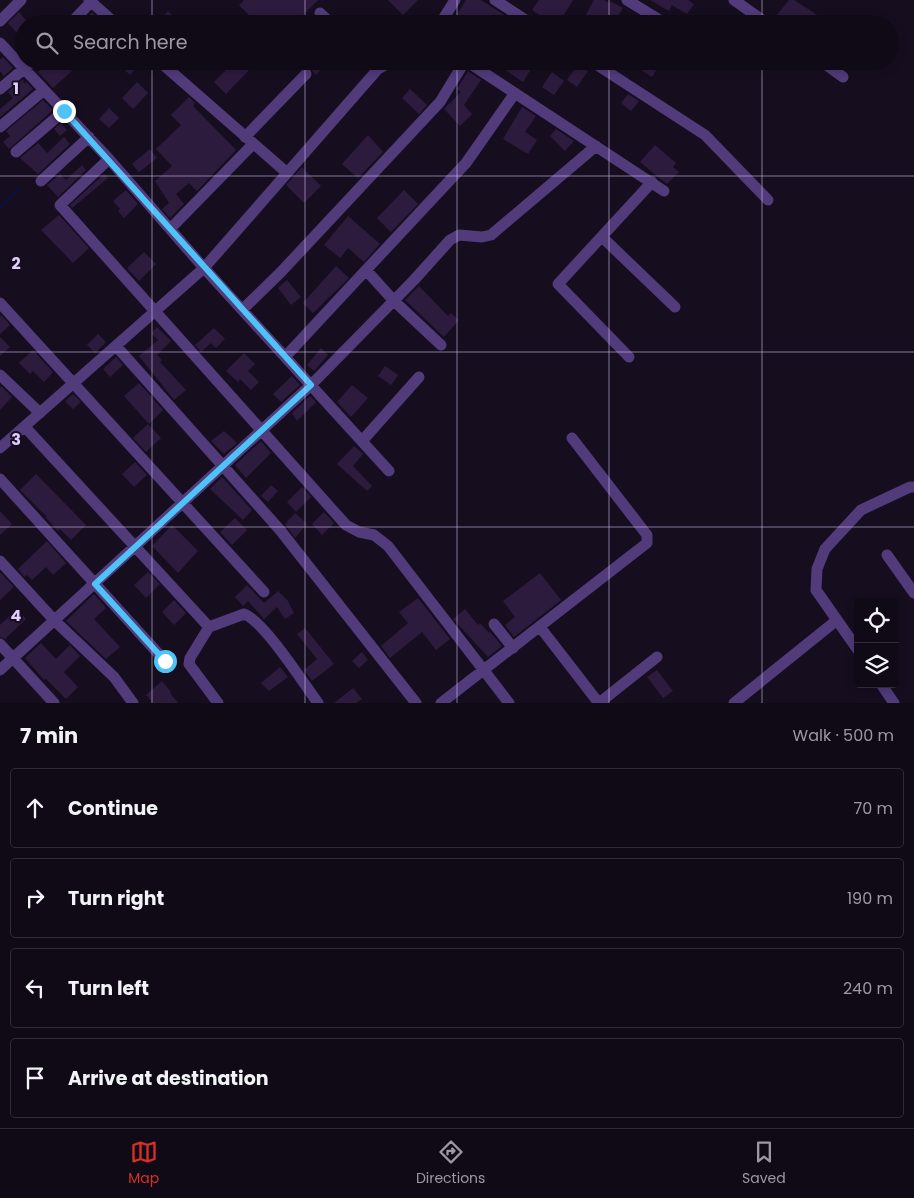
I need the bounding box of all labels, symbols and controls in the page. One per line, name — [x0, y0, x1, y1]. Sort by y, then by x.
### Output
search box — [15, 15, 899, 70]
icon: search — [33, 29, 61, 57]
text: Search here — [73, 29, 187, 56]
text: 1 — [13, 77, 19, 100]
route end — [53, 100, 76, 123]
text: 2 — [11, 252, 21, 275]
text: 3 — [11, 428, 21, 451]
map controls — [854, 598, 899, 688]
button: locate — [854, 598, 899, 643]
text: 4 — [11, 604, 22, 627]
button: layers — [854, 643, 899, 688]
route start — [154, 650, 177, 673]
text: 7 min — [20, 721, 78, 750]
text: Walk · 500 m — [793, 724, 894, 747]
icon: ahead — [21, 794, 49, 822]
text: Continue — [68, 795, 158, 822]
text: 70 m — [853, 797, 893, 820]
icon: right — [21, 884, 49, 912]
text: Turn right — [68, 885, 164, 912]
text: 190 m — [847, 887, 893, 910]
icon: left — [21, 974, 49, 1002]
text: Turn left — [68, 975, 149, 1002]
text: 240 m — [843, 977, 893, 1000]
icon: arrive — [21, 1064, 49, 1092]
text: Arrive at destination — [68, 1065, 269, 1092]
tab: Map — [128, 1138, 159, 1189]
tab: Directions — [416, 1138, 485, 1189]
tab: Saved — [742, 1138, 786, 1189]

